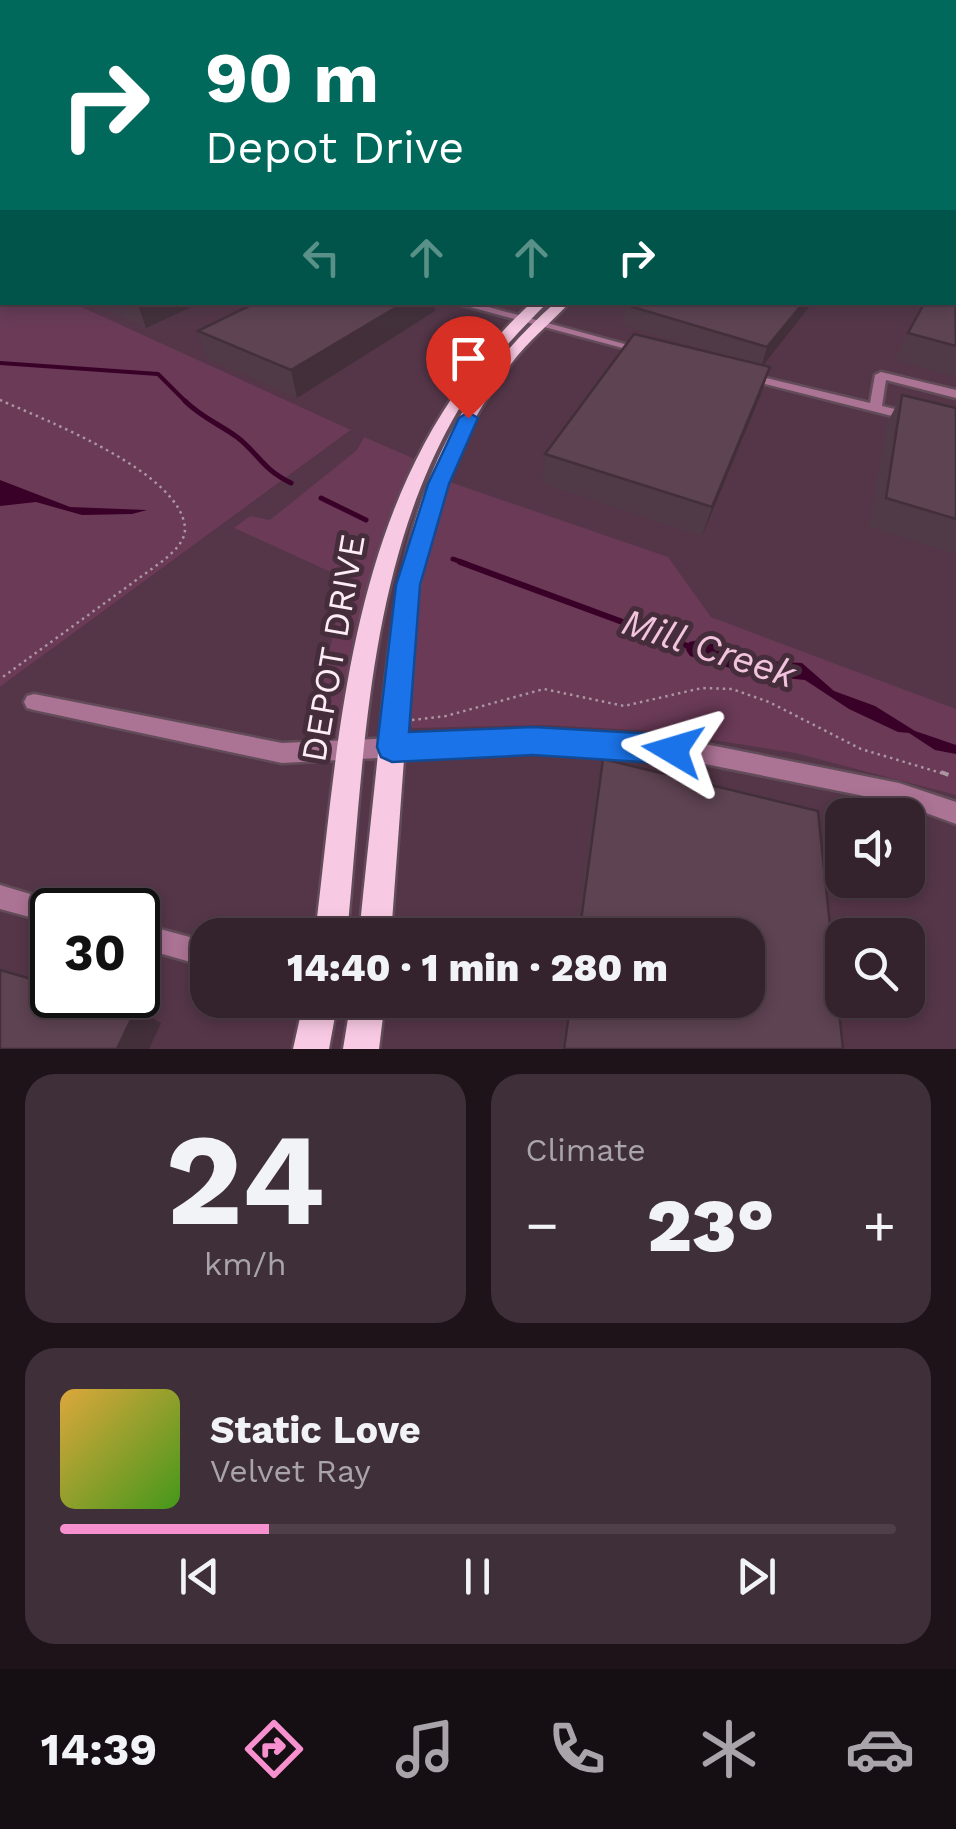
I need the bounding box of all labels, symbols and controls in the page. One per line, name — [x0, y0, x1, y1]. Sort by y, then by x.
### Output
text: 90 m — [205, 37, 379, 119]
icon: right — [40, 40, 170, 170]
text: Depot Drive — [205, 121, 464, 174]
icon: left — [294, 230, 349, 285]
icon: ahead — [399, 230, 454, 285]
icon: ahead — [504, 230, 559, 285]
icon: right — [609, 230, 664, 285]
pin — [426, 316, 511, 419]
icon: arrive — [441, 331, 496, 386]
street label: DEPOT DRIVE — [292, 531, 374, 765]
water label: Mill Creek — [617, 599, 803, 697]
position arrow — [621, 698, 725, 802]
map controls — [825, 798, 925, 1018]
button: sound — [825, 798, 925, 898]
speed limit sign: 30 — [30, 888, 160, 1018]
button: search — [825, 918, 925, 1018]
text: 14:40 · 1 min · 280 m — [287, 946, 668, 990]
text: 24 — [165, 1103, 325, 1256]
text: Climate — [526, 1131, 646, 1169]
text: 23° — [647, 1181, 775, 1269]
text: − — [526, 1193, 559, 1257]
text: + — [863, 1193, 896, 1257]
text: km/h — [204, 1245, 286, 1283]
text: Static Love — [210, 1408, 421, 1452]
text: Velvet Ray — [210, 1452, 371, 1490]
icon: previous — [172, 1549, 227, 1604]
icon: pause — [450, 1549, 505, 1604]
icon: next — [729, 1549, 784, 1604]
icon: directions — [239, 1714, 309, 1784]
icon: music — [390, 1714, 460, 1784]
icon: phone — [542, 1714, 612, 1784]
icon: climate — [694, 1714, 764, 1784]
icon: car — [845, 1714, 915, 1784]
text: 14:39 — [41, 1723, 157, 1776]

